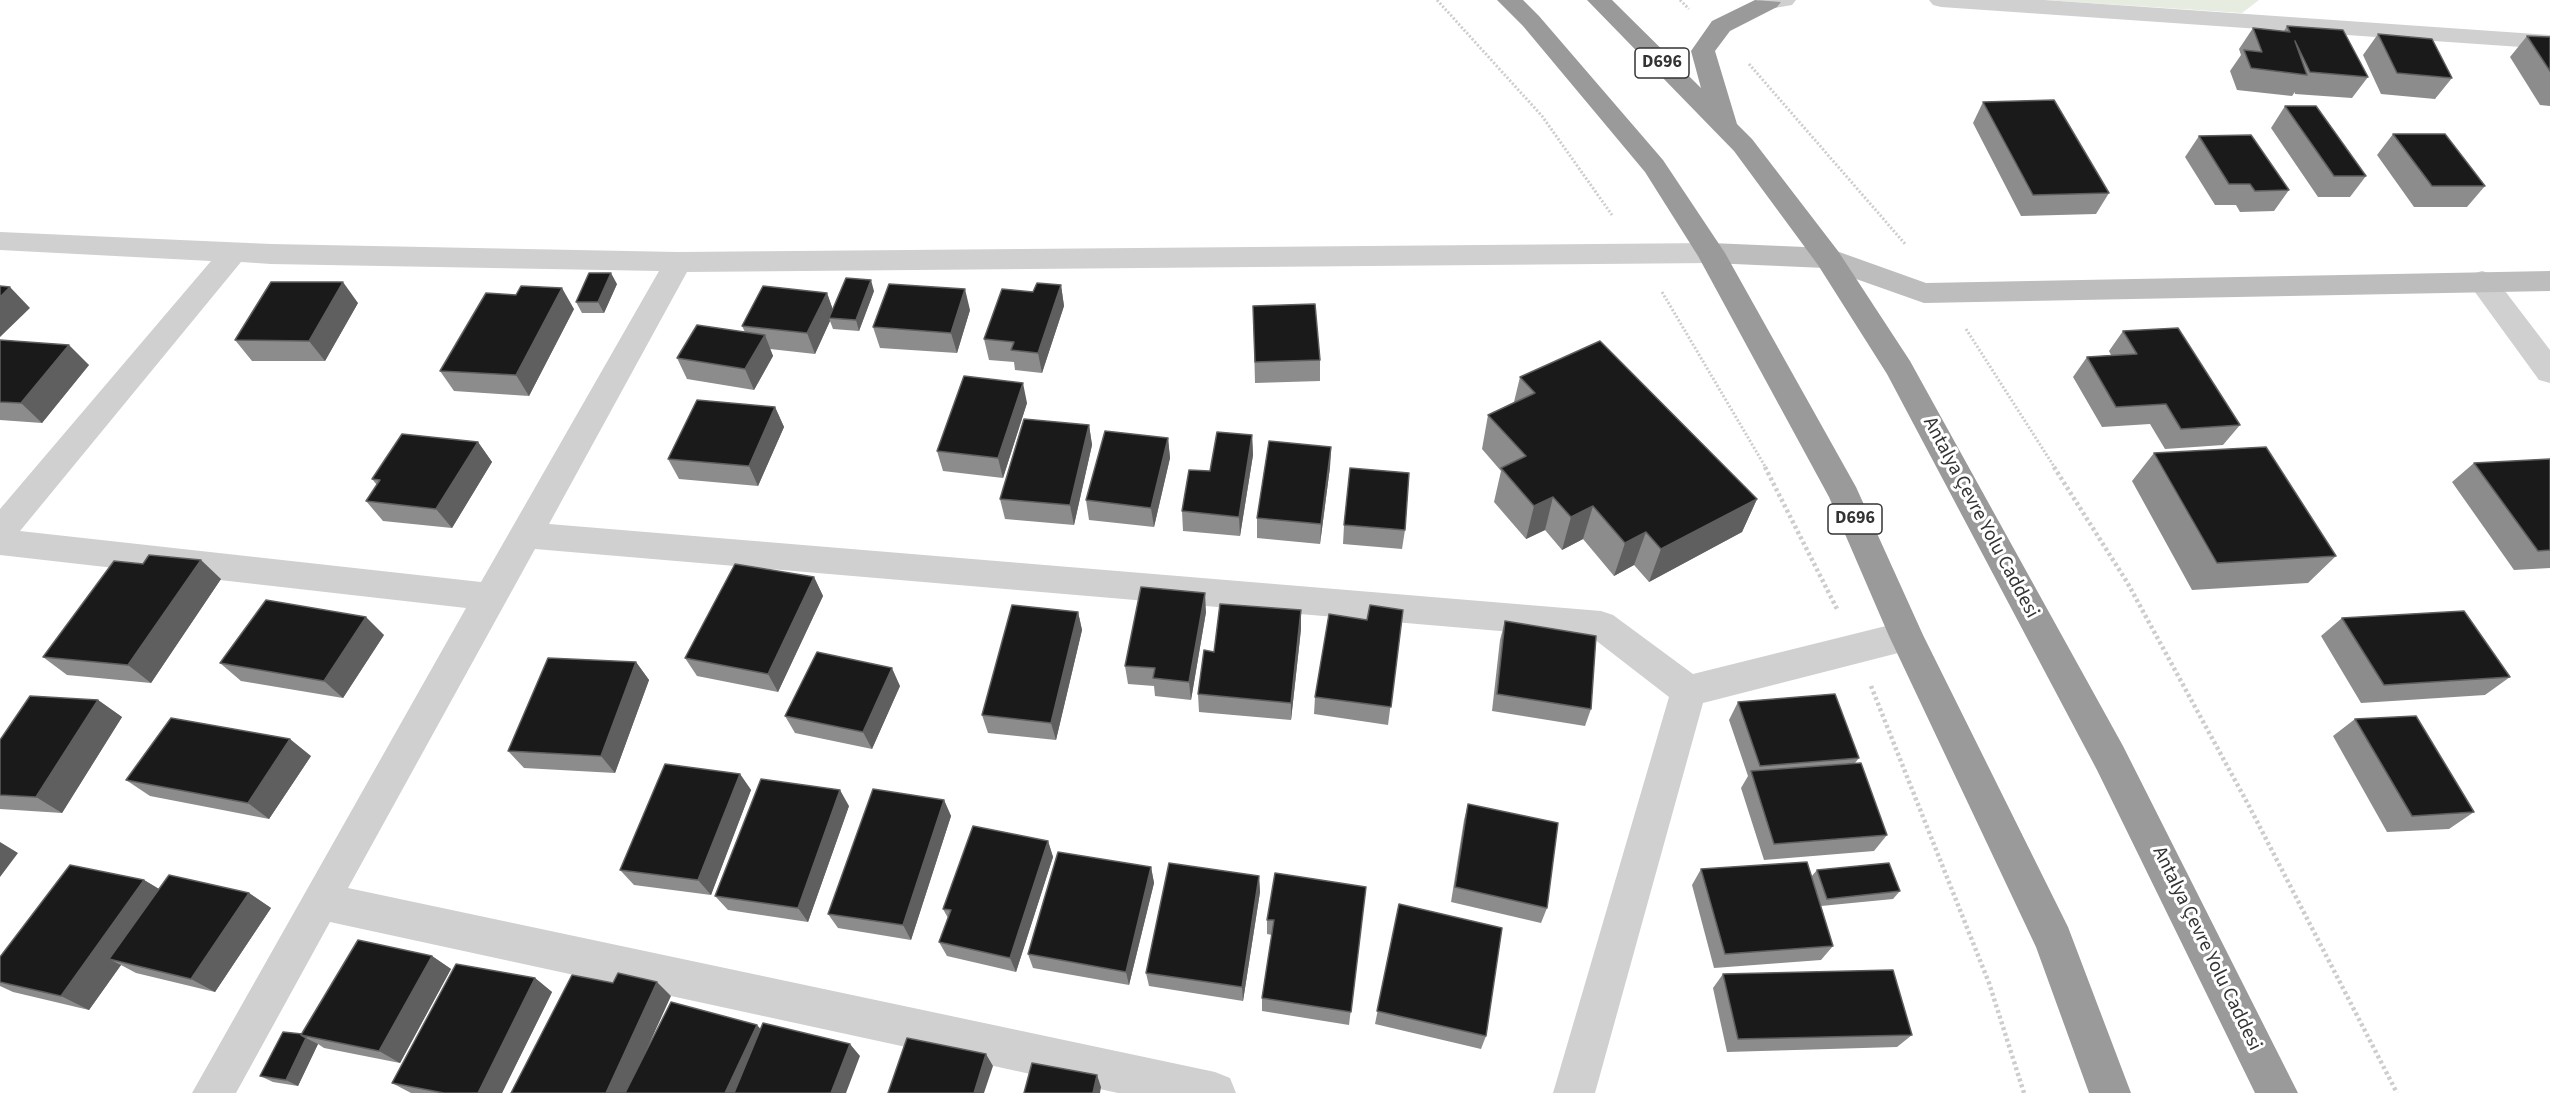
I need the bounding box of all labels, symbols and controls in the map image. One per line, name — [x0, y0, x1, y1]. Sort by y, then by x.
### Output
road number: D696 — [1635, 48, 1689, 78]
street label: Antalya Çevre Yolu Caddesi — [1917, 413, 2043, 623]
road number: D696 — [1828, 504, 1882, 534]
street label: Antalya Çevre Yolu Caddesi — [2146, 843, 2266, 1055]

